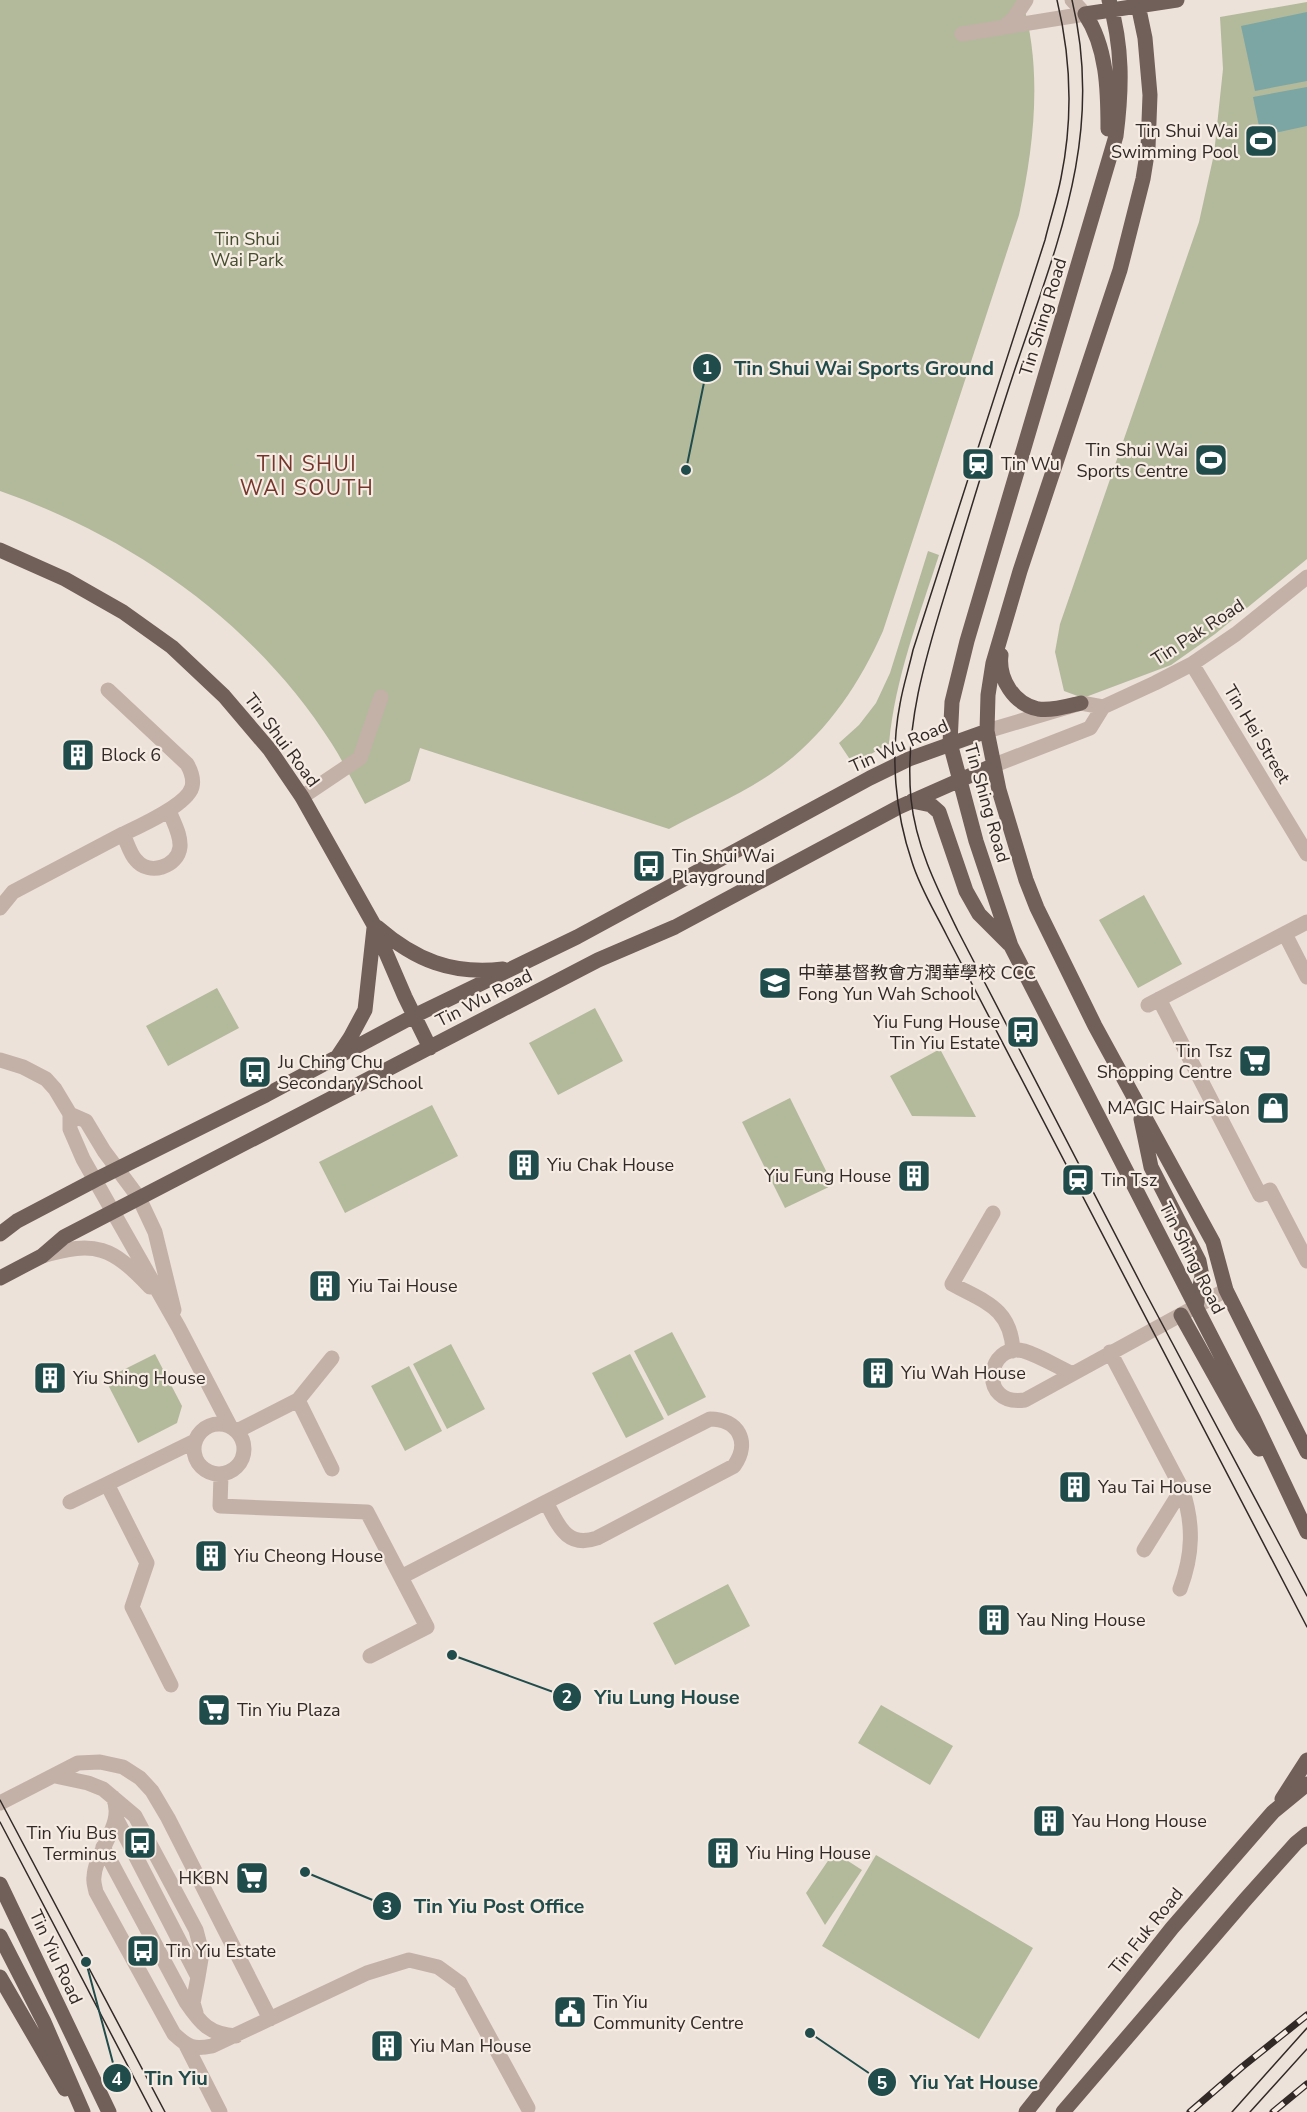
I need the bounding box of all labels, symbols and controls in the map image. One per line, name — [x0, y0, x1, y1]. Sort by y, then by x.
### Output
place label: Tin Shui Wai Swimming Pool — [1111, 119, 1239, 164]
sports icon: Tin Shui Wai Swimming Pool — [1243, 123, 1279, 159]
park label: Tin Shui Wai Park — [210, 227, 285, 272]
street label: Tin Shing Road — [1014, 255, 1072, 379]
callout: Tin Shui Wai Sports Ground — [692, 349, 1006, 387]
text: Tin Shui Wai Sports Ground — [734, 355, 994, 382]
text: 1 — [702, 356, 712, 380]
place label: Tin Shui Wai Sports Centre — [1076, 438, 1188, 483]
sports icon: Tin Shui Wai Sports Centre — [1193, 442, 1229, 478]
station icon: Tin Wu — [960, 446, 996, 482]
district label: TIN SHUI WAI SOUTH — [240, 450, 374, 502]
place label: Tin Wu — [1001, 452, 1060, 476]
street label: Tin Pak Road — [1147, 593, 1249, 671]
street label: Tin Hei Street — [1218, 680, 1296, 788]
street label: Tin Shui Road — [239, 688, 325, 792]
street label: Tin Wu Road — [846, 714, 952, 778]
building icon: Block 6 — [60, 737, 96, 773]
street label: Tin Shing Road — [959, 741, 1015, 865]
place label: Block 6 — [101, 743, 161, 767]
place label: Tin Shui Wai Playground — [672, 844, 775, 889]
bus stop icon: Tin Shui Wai Playground — [631, 848, 667, 884]
place label: 中華基督教會方潤華學校 CCC Fong Yun Wah School — [798, 961, 1036, 1006]
street label: Tin Wu Road — [432, 963, 536, 1033]
school or university icon: 中華基督教會方潤華學校 CCC Fong Yun Wah School — [757, 965, 793, 1001]
place label: Yiu Fung House Tin Yiu Estate — [872, 1010, 1000, 1055]
bus stop icon: Yiu Fung House Tin Yiu Estate — [1005, 1014, 1041, 1050]
place label: Tin Tsz Shopping Centre — [1097, 1039, 1232, 1084]
supermarket icon: Tin Tsz Shopping Centre — [1237, 1043, 1273, 1079]
place label: Ju Ching Chu Secondary School — [277, 1050, 424, 1095]
bus stop icon: Ju Ching Chu Secondary School — [237, 1054, 273, 1090]
shop icon: MAGIC HairSalon — [1255, 1090, 1291, 1126]
place label: MAGIC HairSalon — [1107, 1096, 1250, 1120]
building icon: Yiu Chak House — [506, 1147, 542, 1183]
place label: Yiu Chak House — [546, 1153, 674, 1177]
building icon: Yiu Fung House — [896, 1158, 932, 1194]
station icon: Tin Tsz — [1060, 1162, 1096, 1198]
place label: Yiu Fung House — [763, 1164, 891, 1188]
place label: Tin Tsz — [1101, 1168, 1157, 1192]
street label: Tin Shing Road — [1153, 1198, 1231, 1318]
building icon: Yiu Tai House — [307, 1268, 343, 1304]
place label: Yiu Tai House — [347, 1274, 457, 1298]
building icon: Yiu Wah House — [860, 1355, 896, 1391]
building icon: Yiu Shing House — [32, 1360, 68, 1396]
place label: Yiu Wah House — [900, 1361, 1026, 1385]
place label: Yiu Shing House — [72, 1366, 206, 1390]
building icon: Yau Tai House — [1057, 1469, 1093, 1505]
place label: Yau Tai House — [1097, 1475, 1211, 1499]
building icon: Yiu Cheong House — [193, 1538, 229, 1574]
place label: Yiu Cheong House — [233, 1544, 383, 1568]
building icon: Yau Ning House — [976, 1602, 1012, 1638]
place label: Yau Ning House — [1016, 1608, 1146, 1632]
callout: Yiu Lung House — [552, 1678, 751, 1716]
text: Yiu Lung House — [593, 1684, 740, 1711]
text: 2 — [562, 1685, 572, 1709]
supermarket icon: Tin Yiu Plaza — [196, 1692, 232, 1728]
place label: Tin Yiu Plaza — [237, 1698, 341, 1722]
building icon: Yau Hong House — [1031, 1803, 1067, 1839]
place label: Yau Hong House — [1071, 1809, 1207, 1833]
place label: Tin Yiu Bus Terminus — [27, 1821, 117, 1866]
bus stop icon: Tin Yiu Bus Terminus — [122, 1825, 158, 1861]
building icon: Yiu Hing House — [705, 1835, 741, 1871]
place label: Yiu Hing House — [745, 1841, 871, 1865]
supermarket icon: HKBN — [234, 1860, 270, 1896]
place label: HKBN — [179, 1866, 229, 1890]
street label: Tin Fuk Road — [1104, 1883, 1188, 1979]
callout: Tin Yiu Post Office — [372, 1887, 596, 1925]
text: Tin Yiu Post Office — [414, 1893, 584, 1920]
text: 3 — [382, 1895, 392, 1919]
street label: Tin Yiu Road — [24, 1906, 88, 2008]
bus stop icon: Tin Yiu Estate — [125, 1933, 161, 1969]
place label: Tin Yiu Estate — [166, 1939, 276, 1963]
place label: Tin Yiu Community Centre — [593, 1990, 744, 2035]
public building icon: Tin Yiu Community Centre — [552, 1994, 588, 2030]
building icon: Yiu Man House — [369, 2028, 405, 2064]
place label: Yiu Man House — [409, 2034, 531, 2058]
callout: Tin Yiu — [102, 2059, 220, 2097]
callout: Yiu Yat House — [867, 2063, 1050, 2101]
text: Tin Yiu — [144, 2065, 208, 2092]
text: 4 — [112, 2067, 123, 2091]
text: Yiu Yat House — [909, 2069, 1038, 2096]
text: 5 — [877, 2071, 888, 2095]

